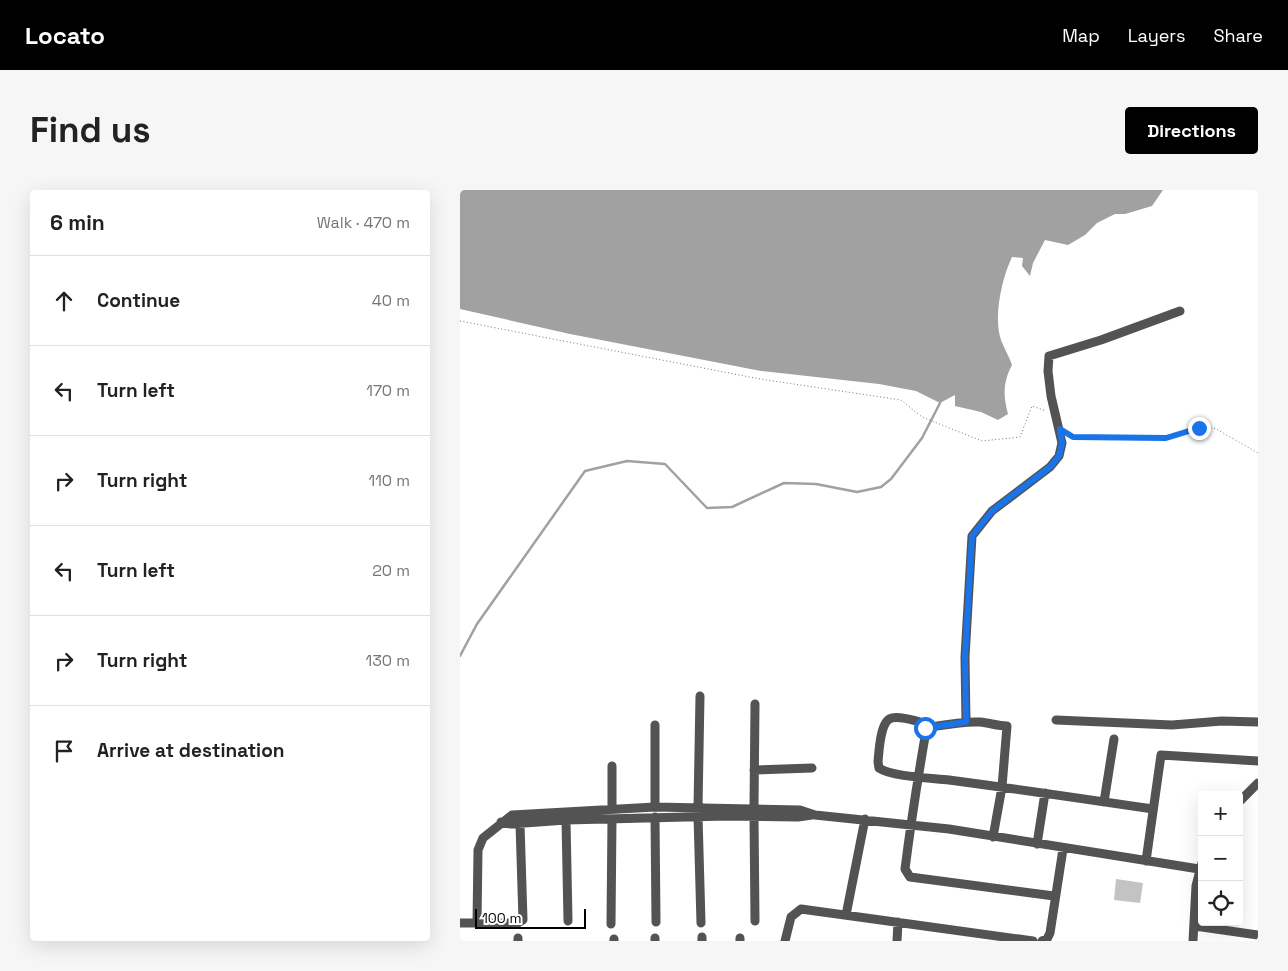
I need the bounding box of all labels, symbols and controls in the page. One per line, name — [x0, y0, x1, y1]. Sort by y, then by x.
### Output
text: Locato — [25, 20, 105, 51]
text: Map — [1062, 24, 1100, 47]
text: Layers — [1128, 24, 1185, 47]
text: Share — [1213, 24, 1263, 47]
button: Directions — [1125, 107, 1258, 154]
text: Find us — [30, 108, 151, 152]
text: 6 min — [50, 209, 105, 236]
text: Walk · 470 m — [317, 212, 410, 233]
icon: ahead — [50, 287, 78, 315]
text: Continue — [97, 288, 180, 313]
text: 40 m — [372, 290, 410, 311]
icon: left — [50, 377, 78, 405]
text: Turn left — [97, 378, 175, 403]
text: 170 m — [366, 380, 410, 401]
route end — [1188, 417, 1211, 440]
icon: right — [50, 467, 78, 495]
text: Turn right — [97, 468, 187, 493]
text: 110 m — [368, 470, 410, 491]
icon: left — [50, 557, 78, 585]
text: Turn left — [97, 558, 175, 583]
text: 20 m — [372, 560, 410, 581]
icon: right — [50, 647, 78, 675]
text: Turn right — [97, 648, 187, 673]
text: 130 m — [366, 650, 410, 671]
route start — [914, 717, 937, 740]
icon: arrive — [50, 737, 78, 765]
text: Arrive at destination — [97, 738, 285, 763]
map controls — [1198, 791, 1243, 926]
button: + — [1198, 791, 1243, 836]
button: − — [1198, 836, 1243, 881]
button: locate — [1198, 881, 1243, 926]
scale bar — [475, 906, 586, 929]
text: 100 m — [482, 909, 521, 927]

